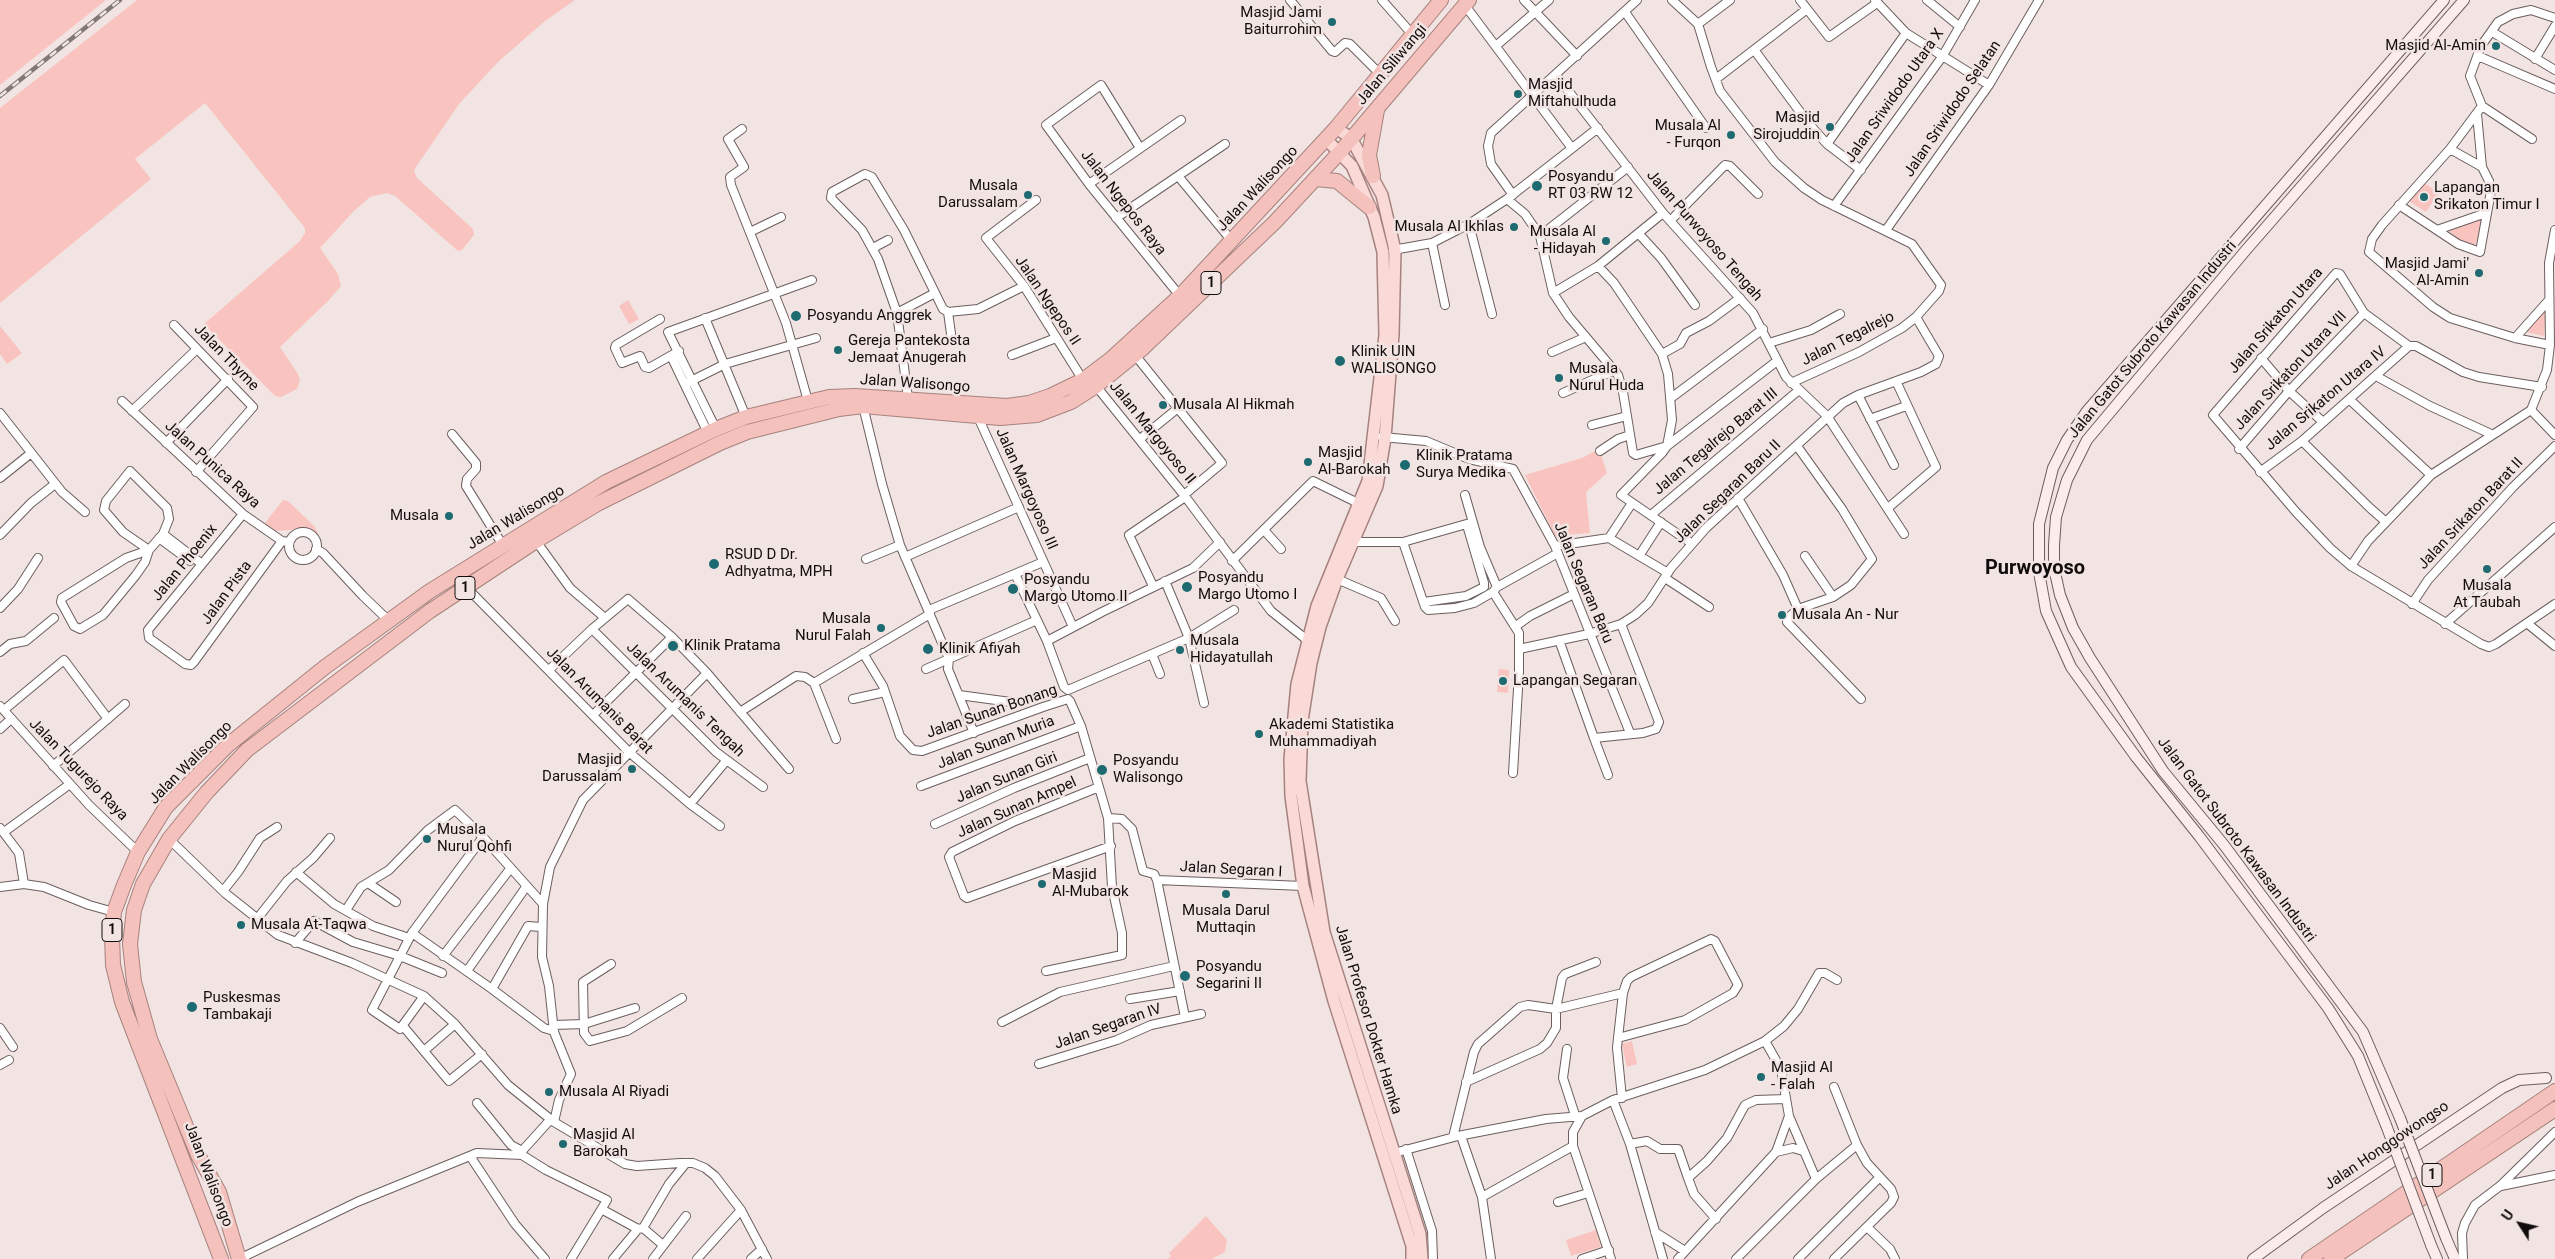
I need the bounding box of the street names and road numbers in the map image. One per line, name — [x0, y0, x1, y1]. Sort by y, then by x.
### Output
street label: Jalan Siliwangi — [1353, 21, 1431, 109]
street label: Jalan Sriwidodo Utara X — [1842, 26, 1948, 166]
street label: Jalan Sriwidodo Selatan — [1901, 37, 2005, 181]
street label: Jalan Walisongo — [1214, 143, 1302, 235]
street label: Jalan Ngepos Raya — [1076, 147, 1170, 259]
street label: Jalan Purwoyoso Tengah — [1642, 167, 1766, 305]
street label: Jalan Gatot Subroto Kawasan Industri — [2065, 238, 2241, 442]
street label: Jalan Ngepos II — [1010, 253, 1084, 349]
street label: Jalan Srikaton Utara — [2225, 264, 2327, 378]
road number: 1 — [1201, 272, 1221, 294]
street label: Jalan Tegalrejo — [1799, 308, 1897, 370]
street label: Jalan Srikaton Utara VII — [2231, 308, 2351, 434]
street label: Jalan Thyme — [190, 321, 262, 395]
street label: Jalan Srikaton Utara IV — [2262, 343, 2390, 455]
street label: Jalan Walisongo — [859, 371, 971, 397]
street label: Jalan Margoyoso II — [1105, 378, 1199, 488]
street label: Jalan Tegalrejo Barat III — [1650, 385, 1782, 499]
street label: Jalan Punica Raya — [161, 417, 263, 513]
street label: Jalan Margoyoso III — [991, 425, 1061, 553]
street label: Jalan Segaran Baru II — [1671, 436, 1785, 548]
street label: Jalan Srikaton Barat II — [2415, 454, 2527, 574]
street label: Jalan Walisongo — [464, 482, 568, 554]
street label: Jalan Segaran Baru — [1549, 520, 1617, 646]
street label: Jalan Phoenix — [148, 521, 222, 605]
street label: Jalan Pista — [198, 558, 256, 628]
road number: 1 — [455, 576, 475, 600]
street label: Jalan Arumanis Tengah — [622, 639, 748, 761]
street label: Jalan Arumanis Barat — [542, 644, 656, 758]
street label: Jalan Sunan Bonang — [924, 681, 1060, 743]
street label: Jalan Sunan Muria — [935, 712, 1057, 774]
street label: Jalan Tugurejo Raya — [25, 715, 131, 825]
street label: Jalan Walisongo — [146, 718, 236, 808]
street label: Jalan Gatot Subroto Kawasan Industri — [2153, 734, 2319, 946]
street label: Jalan Sunan Giri — [954, 749, 1060, 807]
street label: Jalan Sunan Ampel — [954, 774, 1080, 842]
street label: Jalan Segaran I — [1179, 858, 1283, 882]
road number: 1 — [102, 918, 122, 942]
street label: Jalan Profesor Dokter Hamka — [1331, 923, 1405, 1117]
street label: Jalan Segaran IV — [1052, 1000, 1164, 1054]
street label: Jalan Honggowongso — [2321, 1098, 2453, 1194]
street label: Jalan Walisongo — [180, 1120, 236, 1230]
road number: 1 — [2422, 1164, 2442, 1186]

